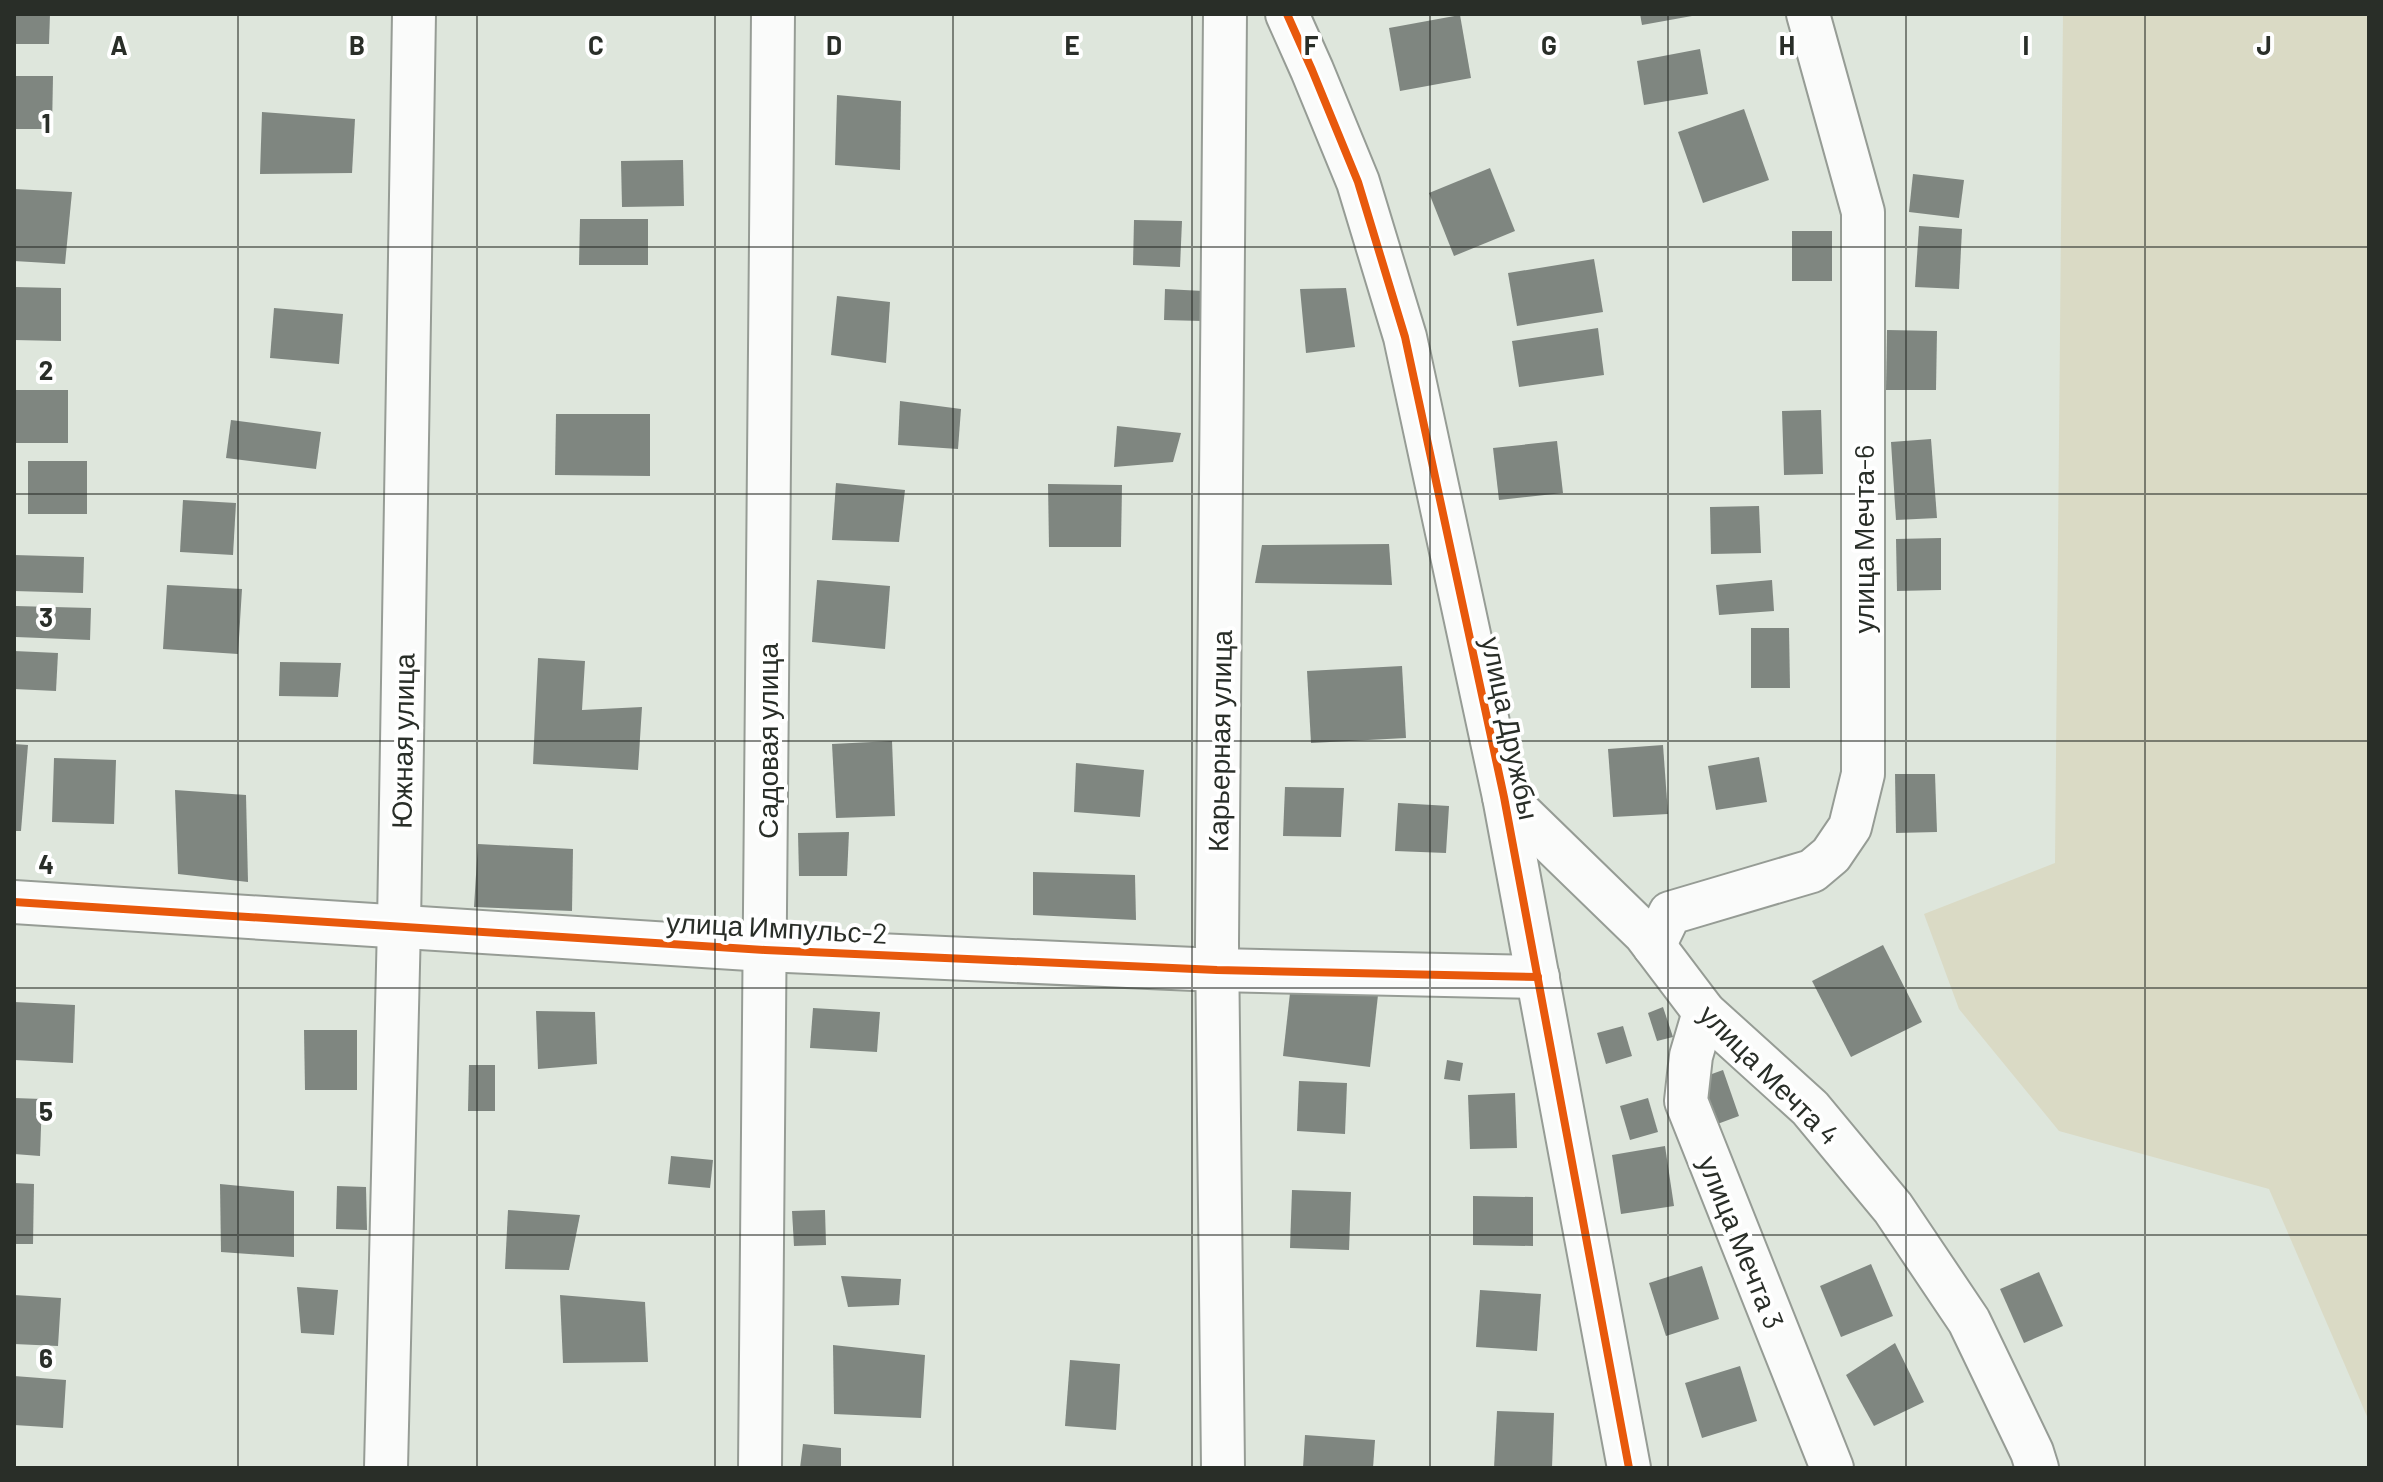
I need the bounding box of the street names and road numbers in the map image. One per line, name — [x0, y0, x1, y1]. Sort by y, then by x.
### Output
street label: улица Мечта-6 — [1846, 445, 1880, 633]
street label: Карьерная улица — [1200, 629, 1238, 852]
street label: улица Дружбы — [1475, 633, 1547, 823]
street label: Садовая улица — [750, 643, 784, 839]
street label: Южная улица — [383, 652, 421, 829]
street label: улица Импульс-2 — [666, 904, 888, 950]
street label: улица Мечта 4 — [1693, 997, 1847, 1151]
street label: улица Мечта 3 — [1692, 1151, 1792, 1333]

